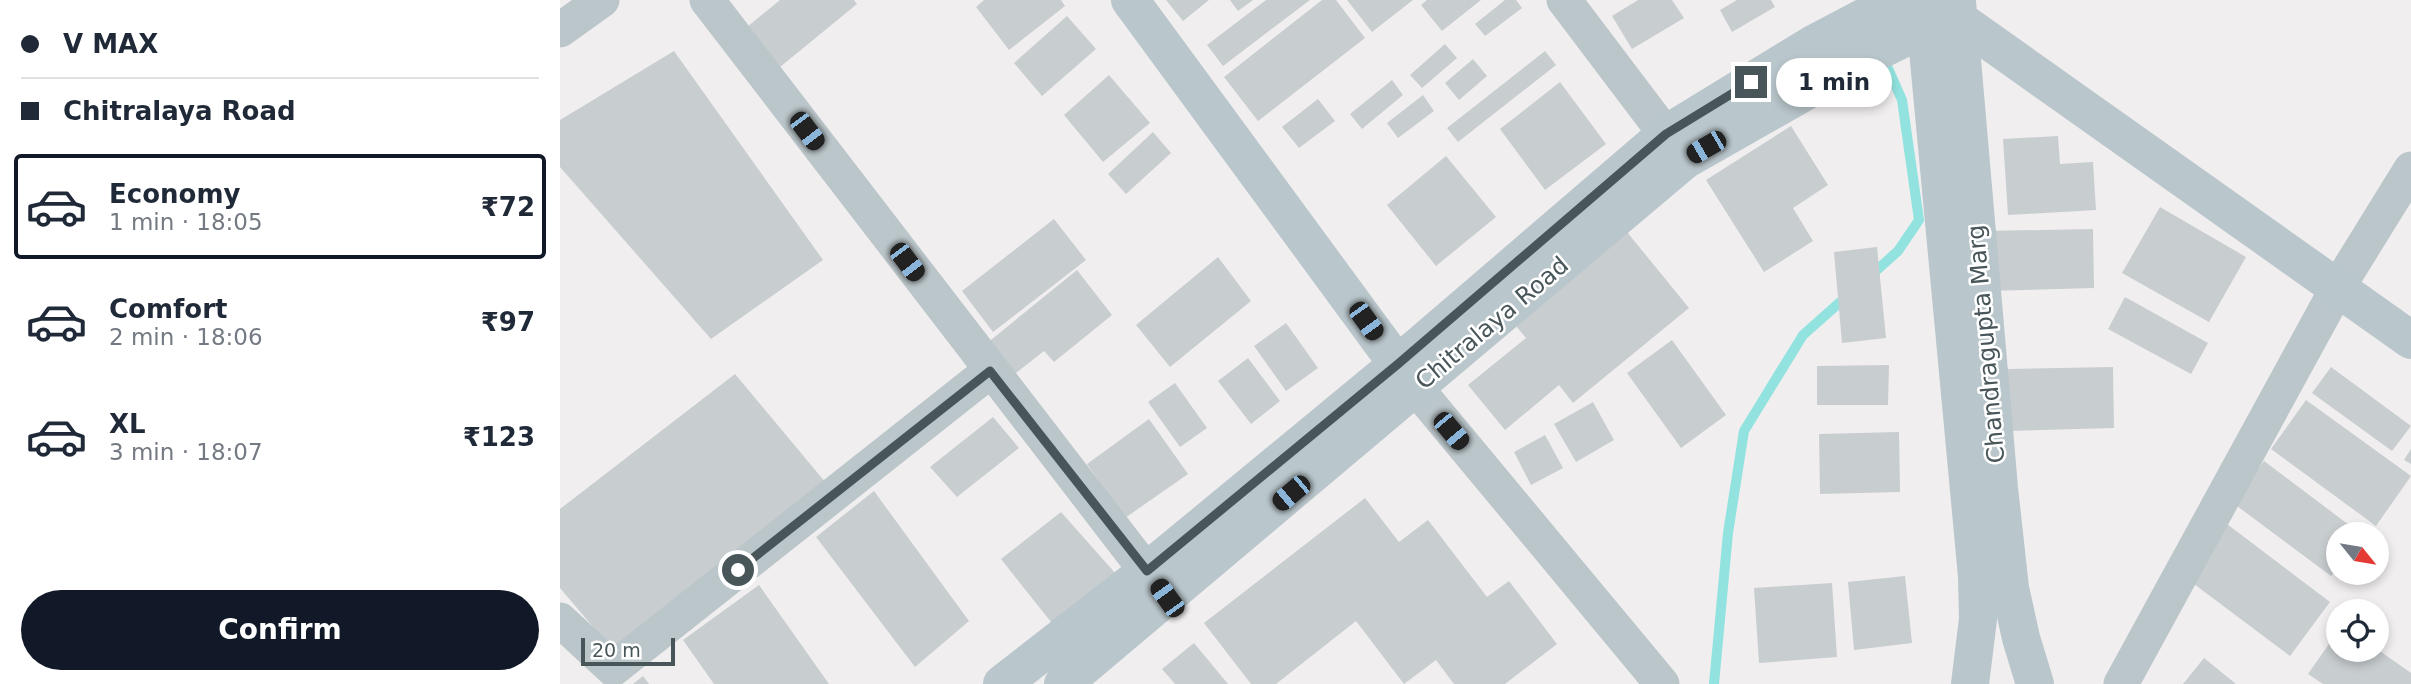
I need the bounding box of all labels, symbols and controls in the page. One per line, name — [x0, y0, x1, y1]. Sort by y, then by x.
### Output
text: V MAX — [63, 29, 158, 59]
callout: 1 min — [1776, 57, 1891, 106]
route end — [1735, 66, 1767, 98]
text: 1 min — [1798, 69, 1870, 95]
text: Chitralaya Road — [63, 96, 296, 126]
car — [786, 108, 829, 154]
car — [1683, 127, 1730, 167]
icon: car — [25, 175, 88, 238]
text: Economy — [109, 179, 240, 209]
text: ₹72 — [481, 192, 535, 222]
text: 1 min · 18:05 — [109, 209, 263, 235]
street label: Chandragupta Marg — [1962, 224, 2010, 464]
car — [886, 239, 929, 285]
street label: Chitralaya Road — [1410, 251, 1574, 395]
icon: car — [25, 290, 88, 353]
text: Comfort — [109, 294, 227, 324]
car — [1346, 298, 1387, 344]
text: ₹97 — [481, 307, 535, 337]
text: 2 min · 18:06 — [109, 324, 263, 350]
icon: car — [25, 405, 88, 468]
car — [1430, 408, 1473, 454]
text: XL — [109, 409, 146, 439]
text: ₹123 — [463, 422, 535, 452]
text: 3 min · 18:07 — [109, 439, 263, 465]
car — [1269, 471, 1314, 515]
north arrow — [2326, 522, 2389, 584]
map controls — [2326, 522, 2389, 662]
route start — [722, 554, 754, 586]
car — [1147, 575, 1188, 621]
button: Confirm — [21, 590, 539, 670]
button: locate — [2326, 599, 2389, 662]
scale bar — [581, 635, 676, 667]
text: 20 m — [592, 639, 641, 661]

